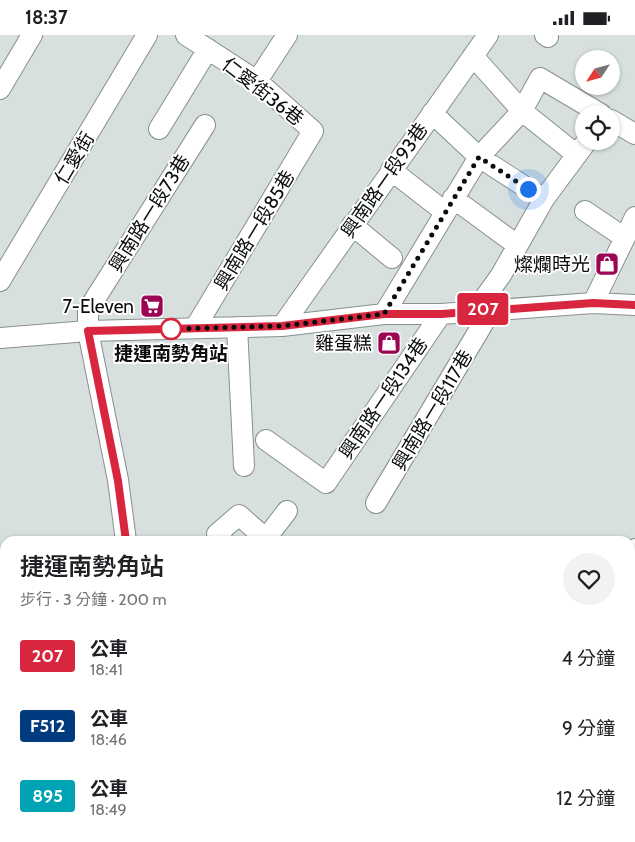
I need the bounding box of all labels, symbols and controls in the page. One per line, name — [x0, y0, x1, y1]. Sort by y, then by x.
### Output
text: 18:37 — [25, 6, 68, 29]
north arrow — [575, 50, 620, 95]
map controls — [575, 50, 620, 150]
street label: 仁愛街36巷 — [217, 52, 308, 130]
button: locate — [575, 105, 620, 150]
street label: 興南路一段93巷 — [336, 118, 433, 242]
street label: 仁愛街 — [50, 128, 99, 189]
street label: 興南路一段73巷 — [104, 150, 195, 276]
street label: 興南路一段85巷 — [210, 166, 299, 294]
your location — [516, 177, 541, 202]
shop icon: 燦爛時光 — [594, 251, 620, 277]
place label: 燦爛時光 — [514, 253, 590, 276]
supermarket icon: 7-Eleven — [139, 293, 165, 319]
line badge: 207 — [454, 293, 512, 325]
place label: 7-Eleven — [63, 295, 134, 318]
text: 207 — [467, 298, 499, 320]
marker: 捷運南勢角站 — [160, 318, 182, 340]
shop icon: 雞蛋糕 — [376, 330, 402, 356]
place label: 雞蛋糕 — [315, 332, 372, 355]
street label: 興南路一段134巷 — [334, 333, 433, 463]
place label: 捷運南勢角站 — [114, 342, 228, 365]
street label: 興南路一段117巷 — [388, 346, 477, 474]
text: 捷運南勢角站 — [20, 552, 164, 581]
button: heart — [563, 553, 615, 605]
text: 步行 · 3 分鐘 · 200 m — [20, 590, 167, 609]
text: 公車 — [90, 637, 128, 660]
text: 207 — [32, 645, 63, 667]
text: 4 分鐘 — [562, 647, 615, 670]
text: 18:41 — [90, 660, 123, 679]
text: 公車 — [90, 707, 128, 730]
text: F512 — [30, 715, 65, 737]
text: 9 分鐘 — [562, 717, 615, 740]
text: 18:46 — [90, 730, 127, 749]
text: 公車 — [90, 777, 128, 800]
text: 895 — [32, 785, 63, 807]
text: 12 分鐘 — [557, 787, 615, 810]
text: 18:49 — [90, 800, 127, 819]

